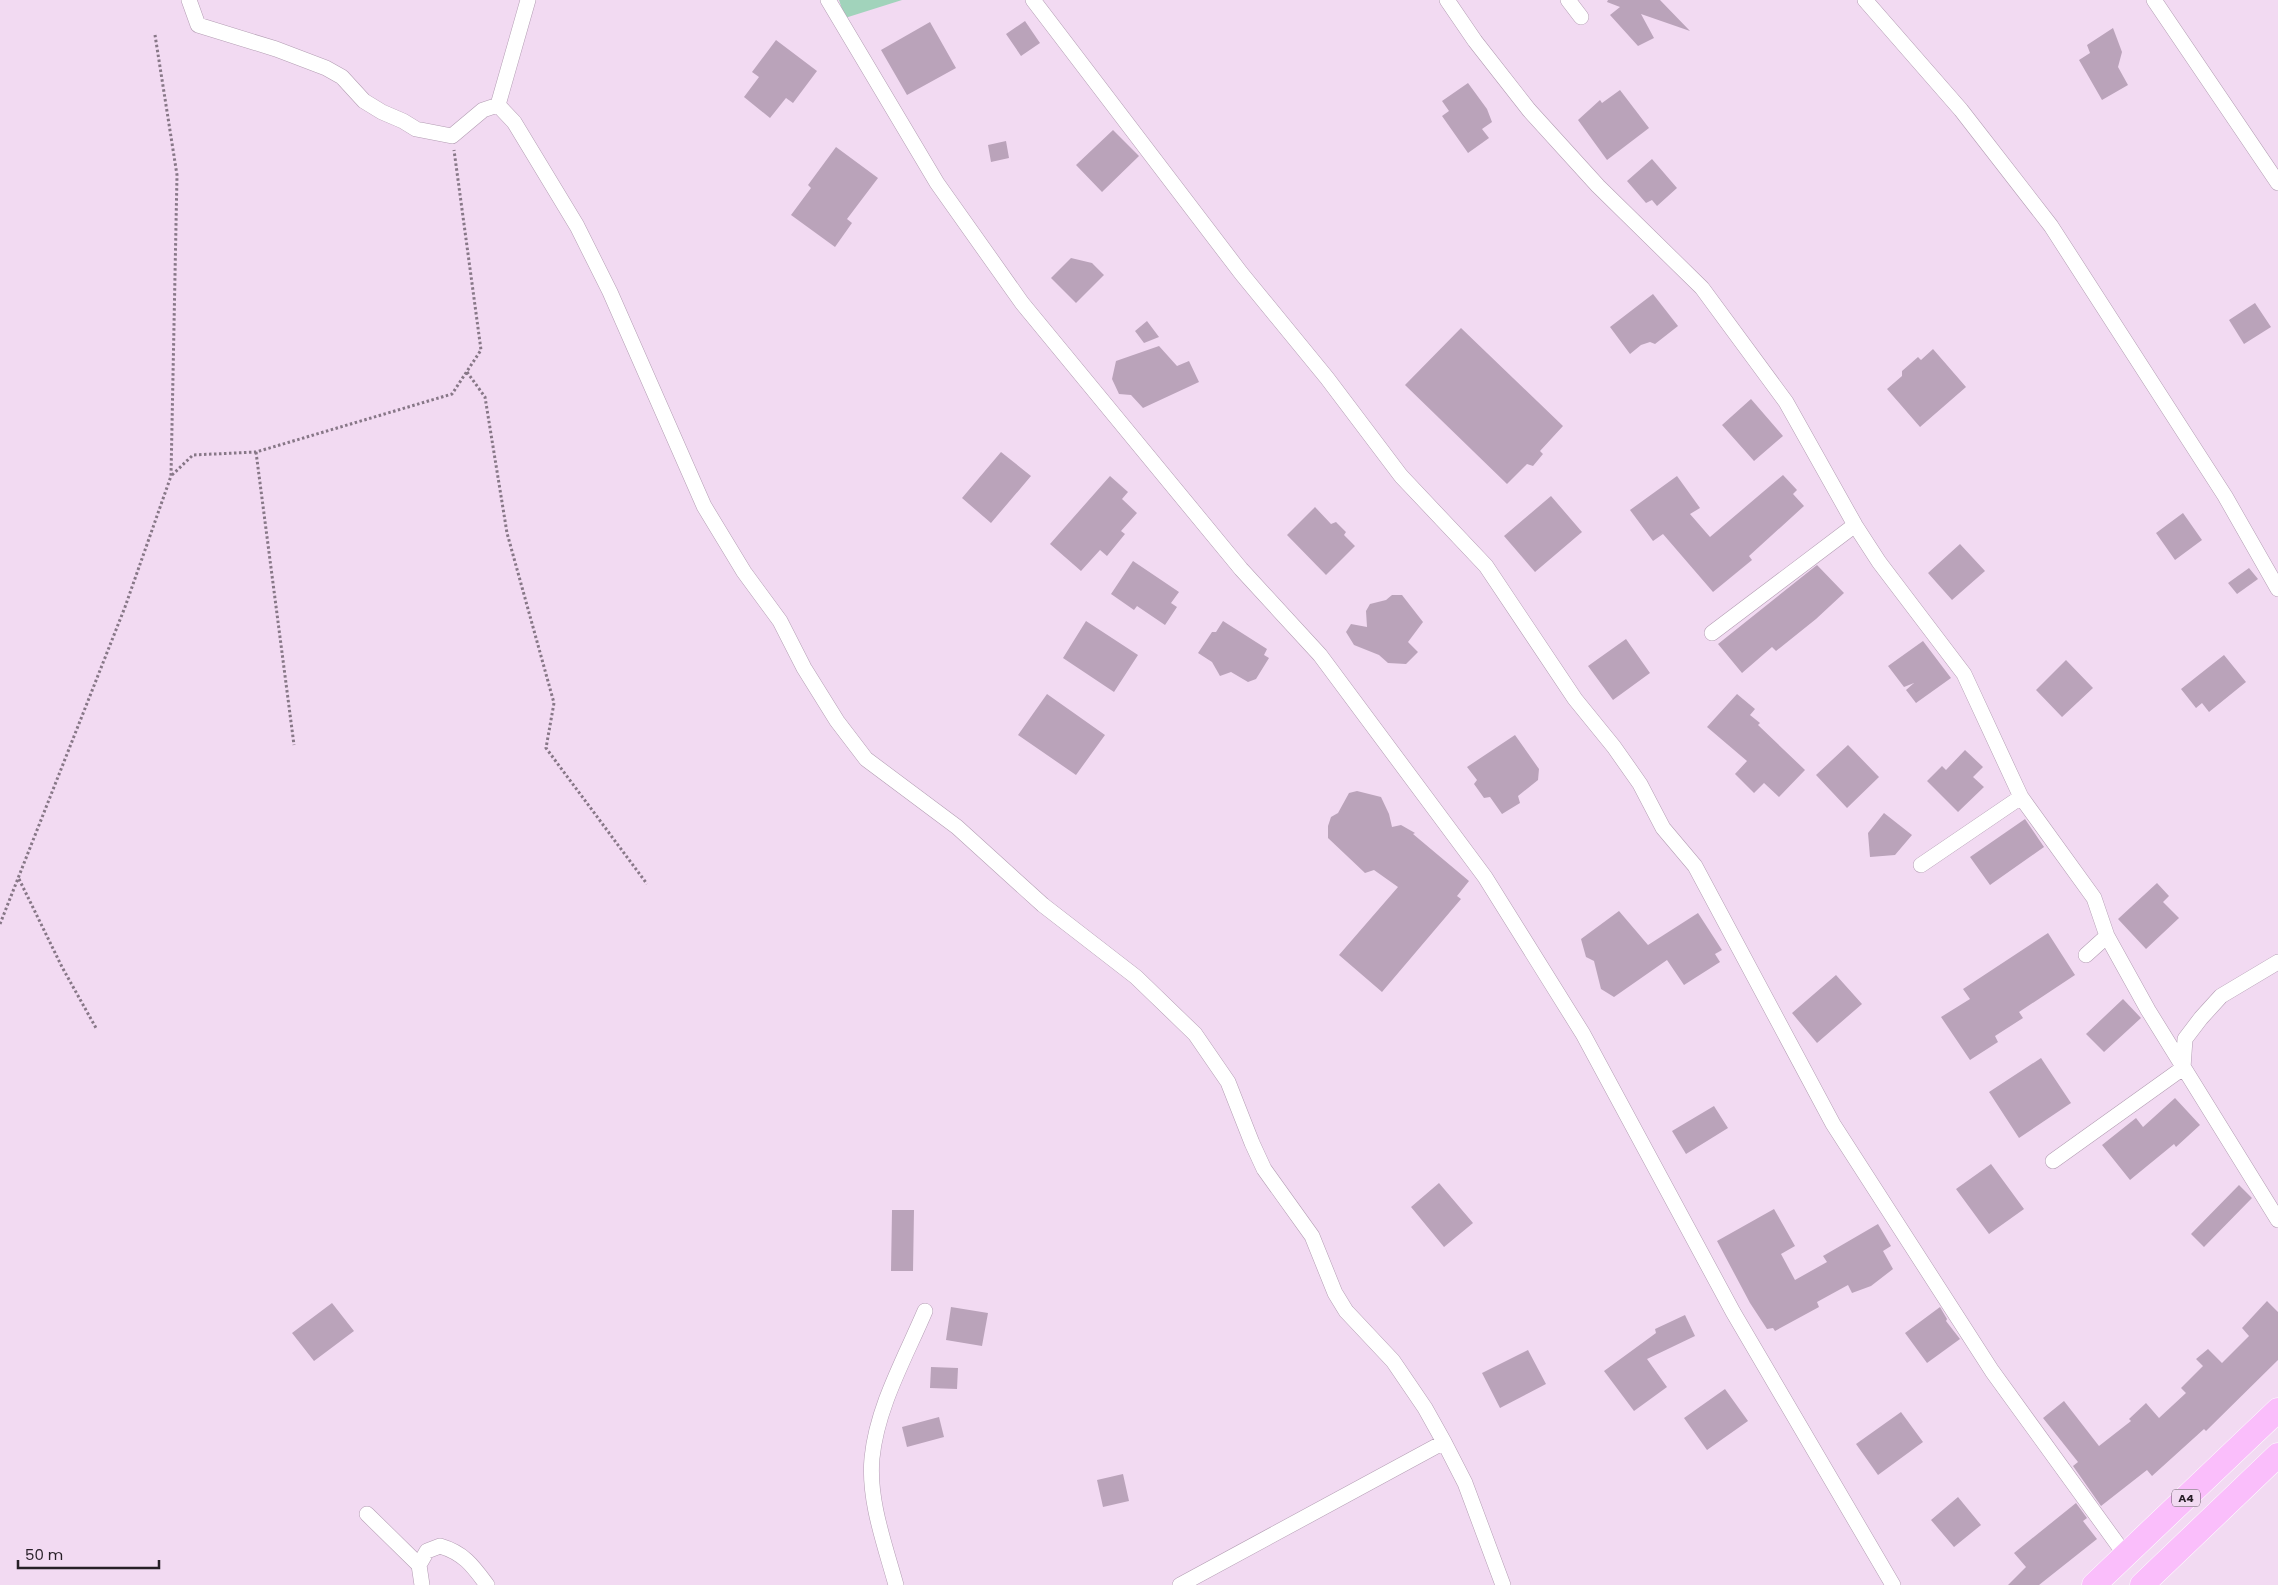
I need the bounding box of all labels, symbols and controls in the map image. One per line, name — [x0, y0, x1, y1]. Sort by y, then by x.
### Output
road number: A4 — [2172, 1490, 2200, 1506]
scale bar — [18, 1538, 159, 1570]
text: 50 m — [25, 1544, 63, 1565]

